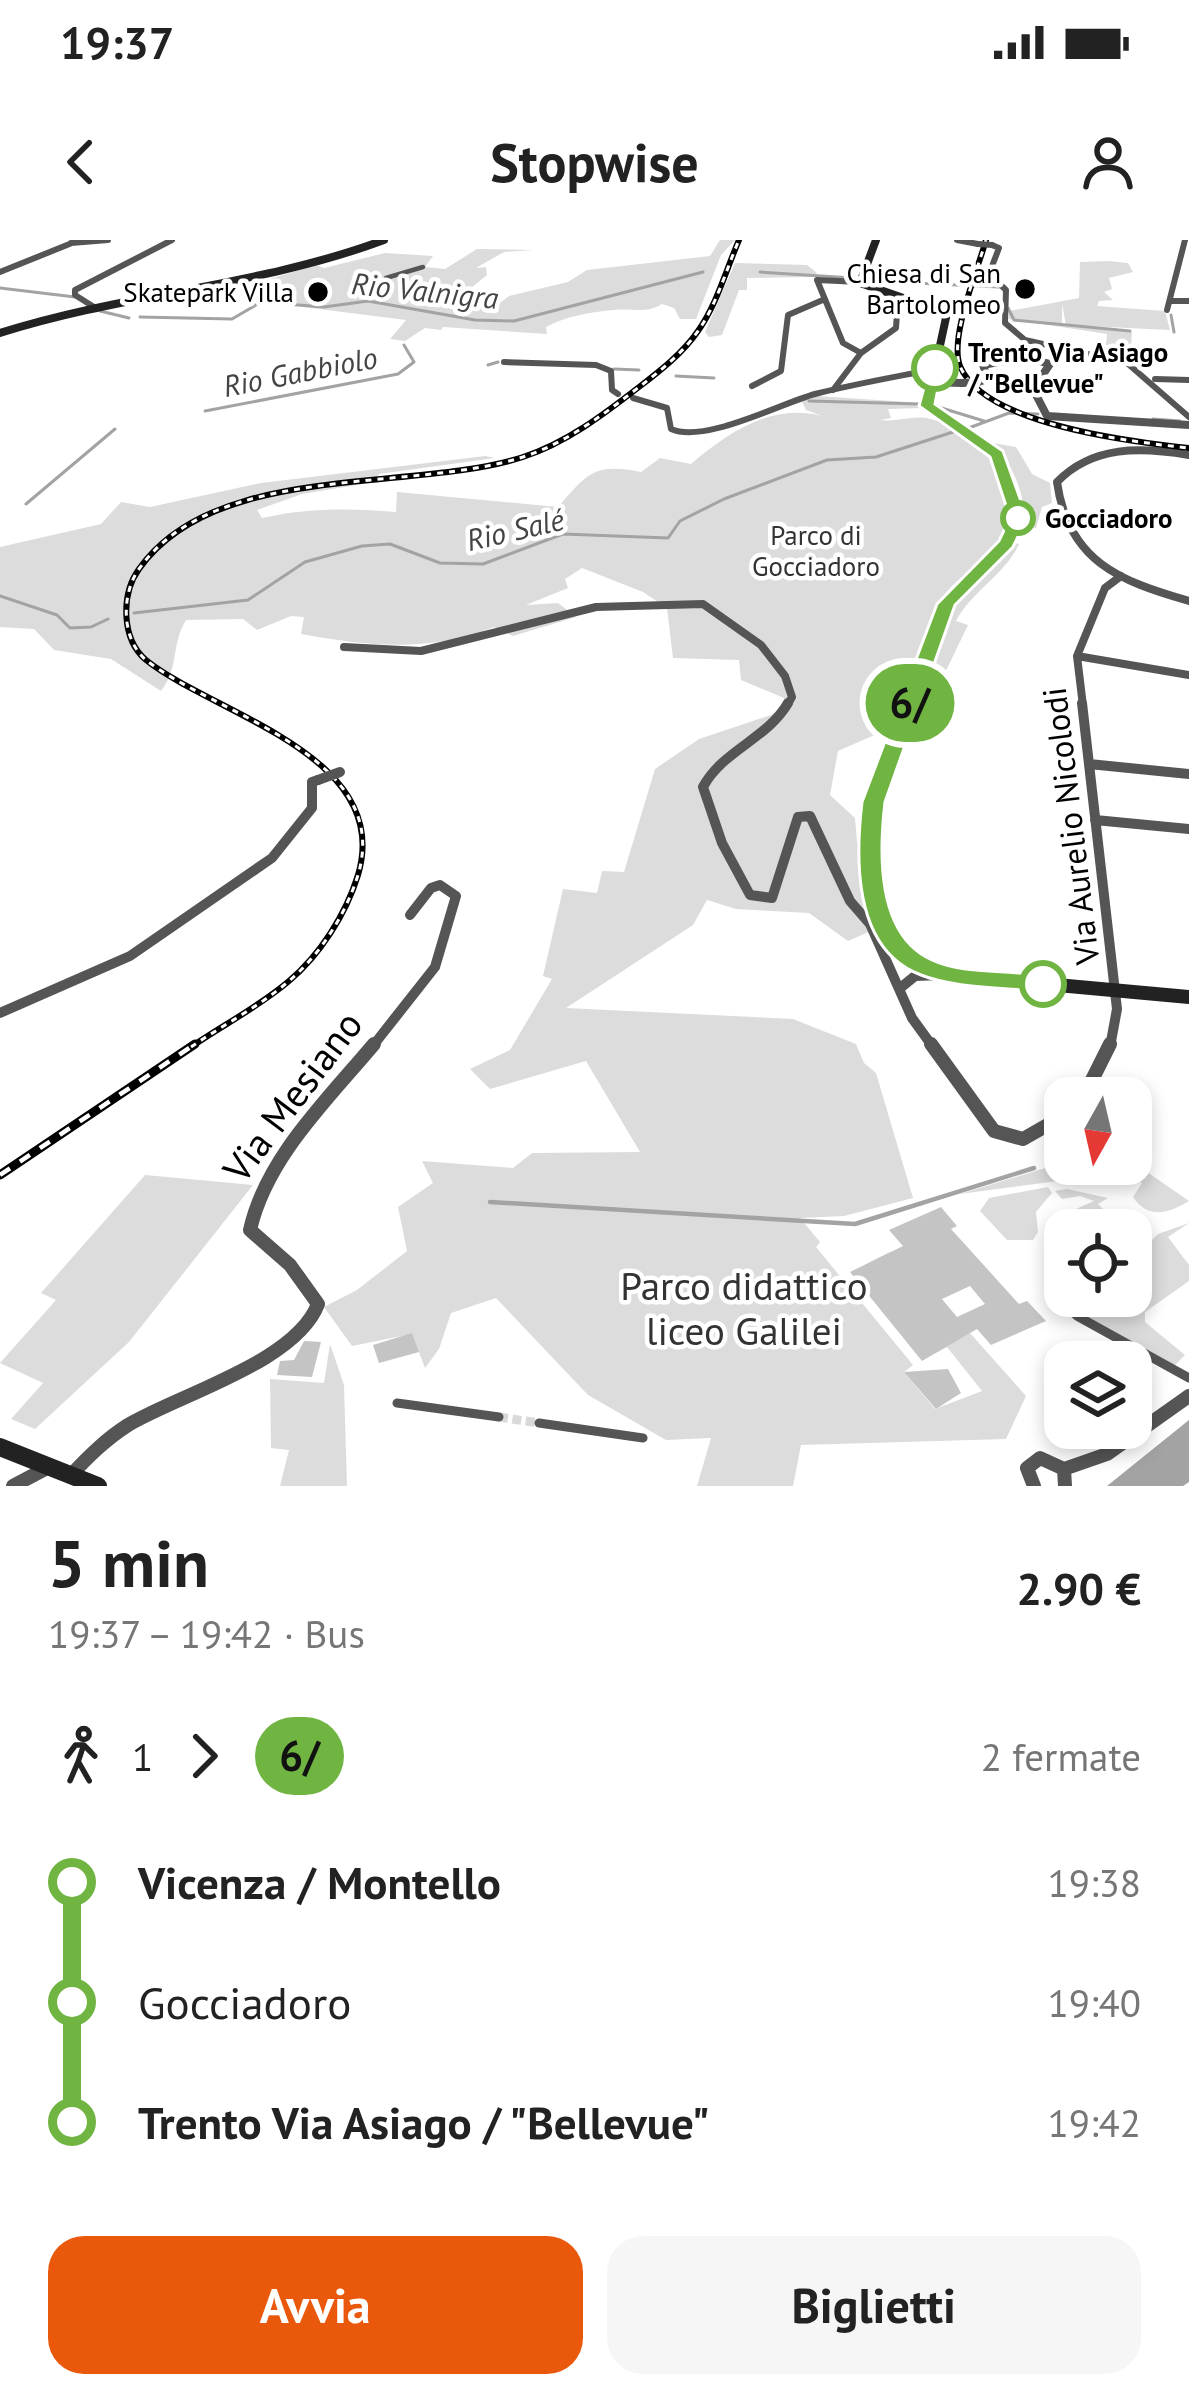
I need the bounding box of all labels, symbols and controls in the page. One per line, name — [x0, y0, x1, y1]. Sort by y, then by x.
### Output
text: 19:37 — [60, 13, 174, 71]
text: Stopwise — [490, 127, 699, 197]
icon: back — [48, 129, 114, 195]
icon: person — [1075, 129, 1141, 195]
place label: Chiesa di San Bartolomeo — [846, 256, 1001, 321]
water label: Rio Valnigra — [350, 263, 501, 317]
place label: Skatepark Villa — [123, 275, 294, 309]
marker: Chiesa di San Bartolomeo — [1012, 276, 1038, 302]
marker: Skatepark Villa — [305, 279, 331, 305]
place label: Trento Via Asiago / "Bellevue" — [967, 335, 1168, 400]
water label: Rio Gabbiolo — [220, 337, 380, 405]
marker: Trento Via Asiago / "Bellevue" — [913, 346, 957, 390]
water label: Rio Salé — [462, 499, 568, 559]
place label: Gocciadoro — [1045, 501, 1173, 535]
marker: Gocciadoro — [1002, 502, 1034, 534]
park label: Parco di Gocciadoro — [752, 518, 880, 583]
line badge: 6/ — [856, 664, 964, 742]
text: 6/ — [890, 675, 930, 730]
street label: Via Aurelio Nicolodi — [1032, 685, 1108, 968]
unlabelled marker — [1021, 962, 1065, 1006]
street label: Via Mesiano — [210, 1000, 373, 1193]
north arrow — [1044, 1077, 1152, 1185]
map controls — [1044, 1077, 1152, 1449]
button: locate — [1044, 1209, 1152, 1317]
park label: Parco didattico liceo Galilei — [620, 1260, 868, 1356]
button: layers — [1044, 1341, 1152, 1449]
text: 5 min — [48, 1520, 209, 1605]
text: 2.90 € — [1016, 1559, 1141, 1617]
text: 19:37 – 19:42 · Bus — [48, 1608, 365, 1659]
icon: walk — [48, 1723, 114, 1789]
icon: forward — [171, 1723, 237, 1789]
text: 6/ — [279, 1728, 320, 1783]
text: 1 — [132, 1731, 153, 1782]
text: 2 fermate — [981, 1731, 1141, 1782]
text: Vicenza / Montello — [138, 1853, 501, 1911]
text: 19:38 — [1047, 1857, 1141, 1908]
text: Gocciadoro — [138, 1973, 351, 2031]
text: 19:40 — [1047, 1977, 1141, 2028]
text: Trento Via Asiago / "Bellevue" — [138, 2093, 710, 2151]
text: 19:42 — [1047, 2097, 1141, 2148]
button: Avvia — [48, 2236, 583, 2374]
button: Biglietti — [607, 2236, 1141, 2374]

